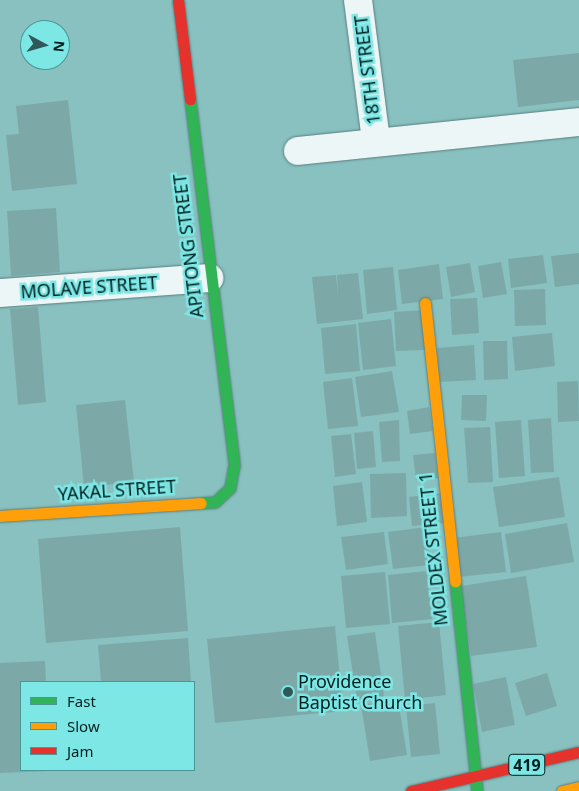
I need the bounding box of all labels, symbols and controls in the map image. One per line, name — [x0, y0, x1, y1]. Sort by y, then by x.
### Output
street label: 18TH STREET — [350, 14, 384, 126]
north arrow — [20, 20, 70, 70]
text: N — [49, 40, 69, 53]
street label: APITONG STREET — [168, 173, 208, 319]
street label: MOLAVE STREET — [20, 271, 158, 303]
street label: MOLDEX STREET 1 — [414, 471, 452, 627]
street label: YAKAL STREET — [57, 475, 177, 505]
place label: Providence Baptist Church — [298, 671, 422, 714]
legend — [20, 681, 195, 771]
marker: Providence Baptist Church — [282, 686, 294, 698]
text: Fast — [67, 691, 96, 711]
text: Slow — [67, 716, 100, 736]
text: Jam — [67, 741, 94, 761]
road number: 419 — [508, 752, 546, 778]

